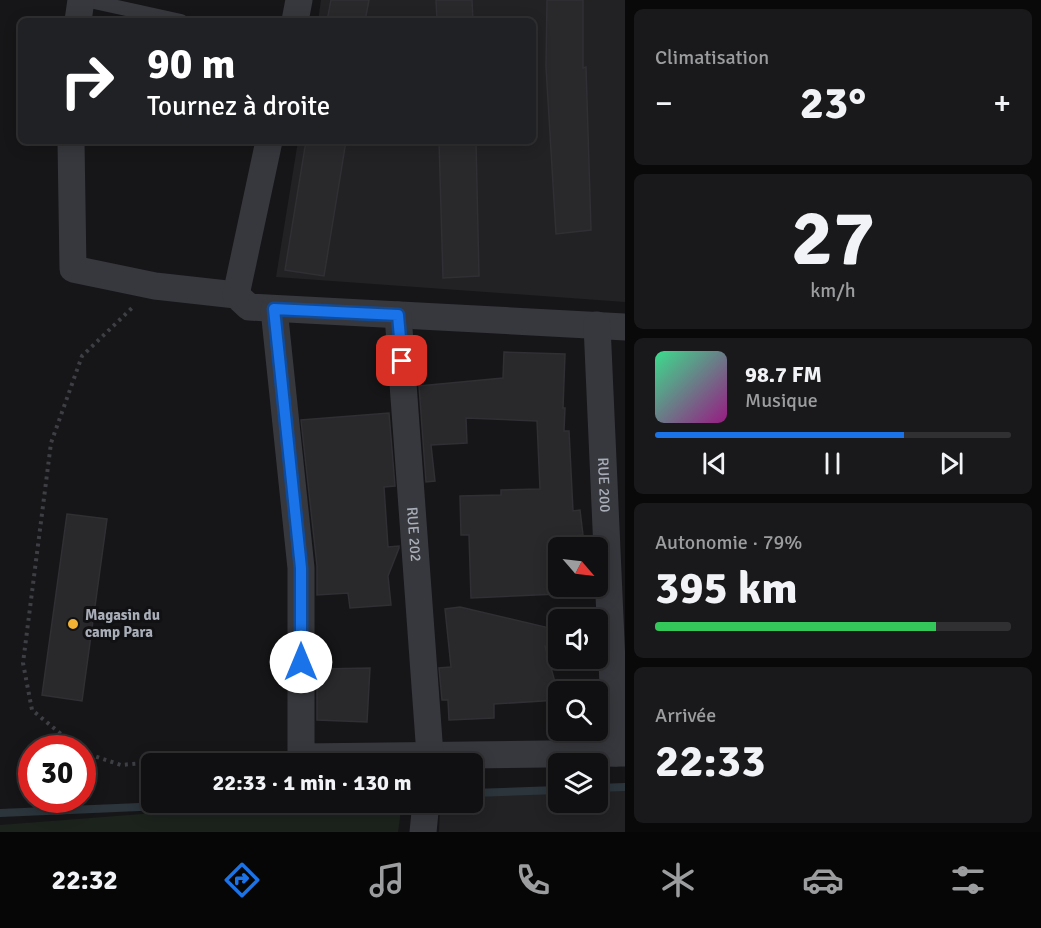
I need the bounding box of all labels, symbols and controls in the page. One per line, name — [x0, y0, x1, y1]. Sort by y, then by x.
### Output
text: 90 m — [147, 39, 236, 90]
icon: right — [48, 42, 126, 120]
text: Climatisation — [655, 45, 769, 70]
text: 23° — [800, 76, 866, 131]
text: − — [655, 83, 673, 124]
text: + — [993, 83, 1011, 124]
text: Tournez à droite — [147, 90, 330, 123]
text: 27 — [791, 191, 875, 287]
text: km/h — [810, 278, 856, 303]
pin — [376, 335, 427, 386]
icon: arrive — [385, 344, 418, 377]
text: 98.7 FM — [745, 361, 822, 388]
text: Musique — [745, 388, 818, 413]
icon: previous — [698, 447, 731, 480]
icon: pause — [816, 447, 849, 480]
icon: next — [935, 447, 968, 480]
street label: RUE 200 — [594, 457, 614, 513]
street label: RUE 202 — [403, 506, 425, 562]
text: Autonomie · 79% — [655, 530, 802, 555]
north arrow — [548, 537, 608, 597]
map controls — [548, 537, 608, 813]
text: 395 km — [655, 561, 798, 616]
place label: Magasin du camp Para — [85, 606, 160, 641]
button: sound — [548, 609, 608, 669]
marker: Magasin du camp Para — [66, 617, 80, 631]
position arrow — [269, 630, 333, 694]
button: search — [548, 681, 608, 741]
text: Arrivée — [655, 703, 716, 728]
text: 22:33 — [655, 734, 765, 789]
speed limit sign: 30 — [18, 735, 96, 813]
button: layers — [548, 753, 608, 813]
text: 22:33 · 1 min · 130 m — [212, 769, 412, 796]
icon: directions — [221, 859, 263, 901]
icon: music — [366, 859, 408, 901]
icon: phone — [512, 859, 554, 901]
icon: climate — [657, 859, 699, 901]
icon: car — [802, 859, 844, 901]
icon: filters — [947, 859, 989, 901]
text: 22:32 — [52, 864, 118, 897]

